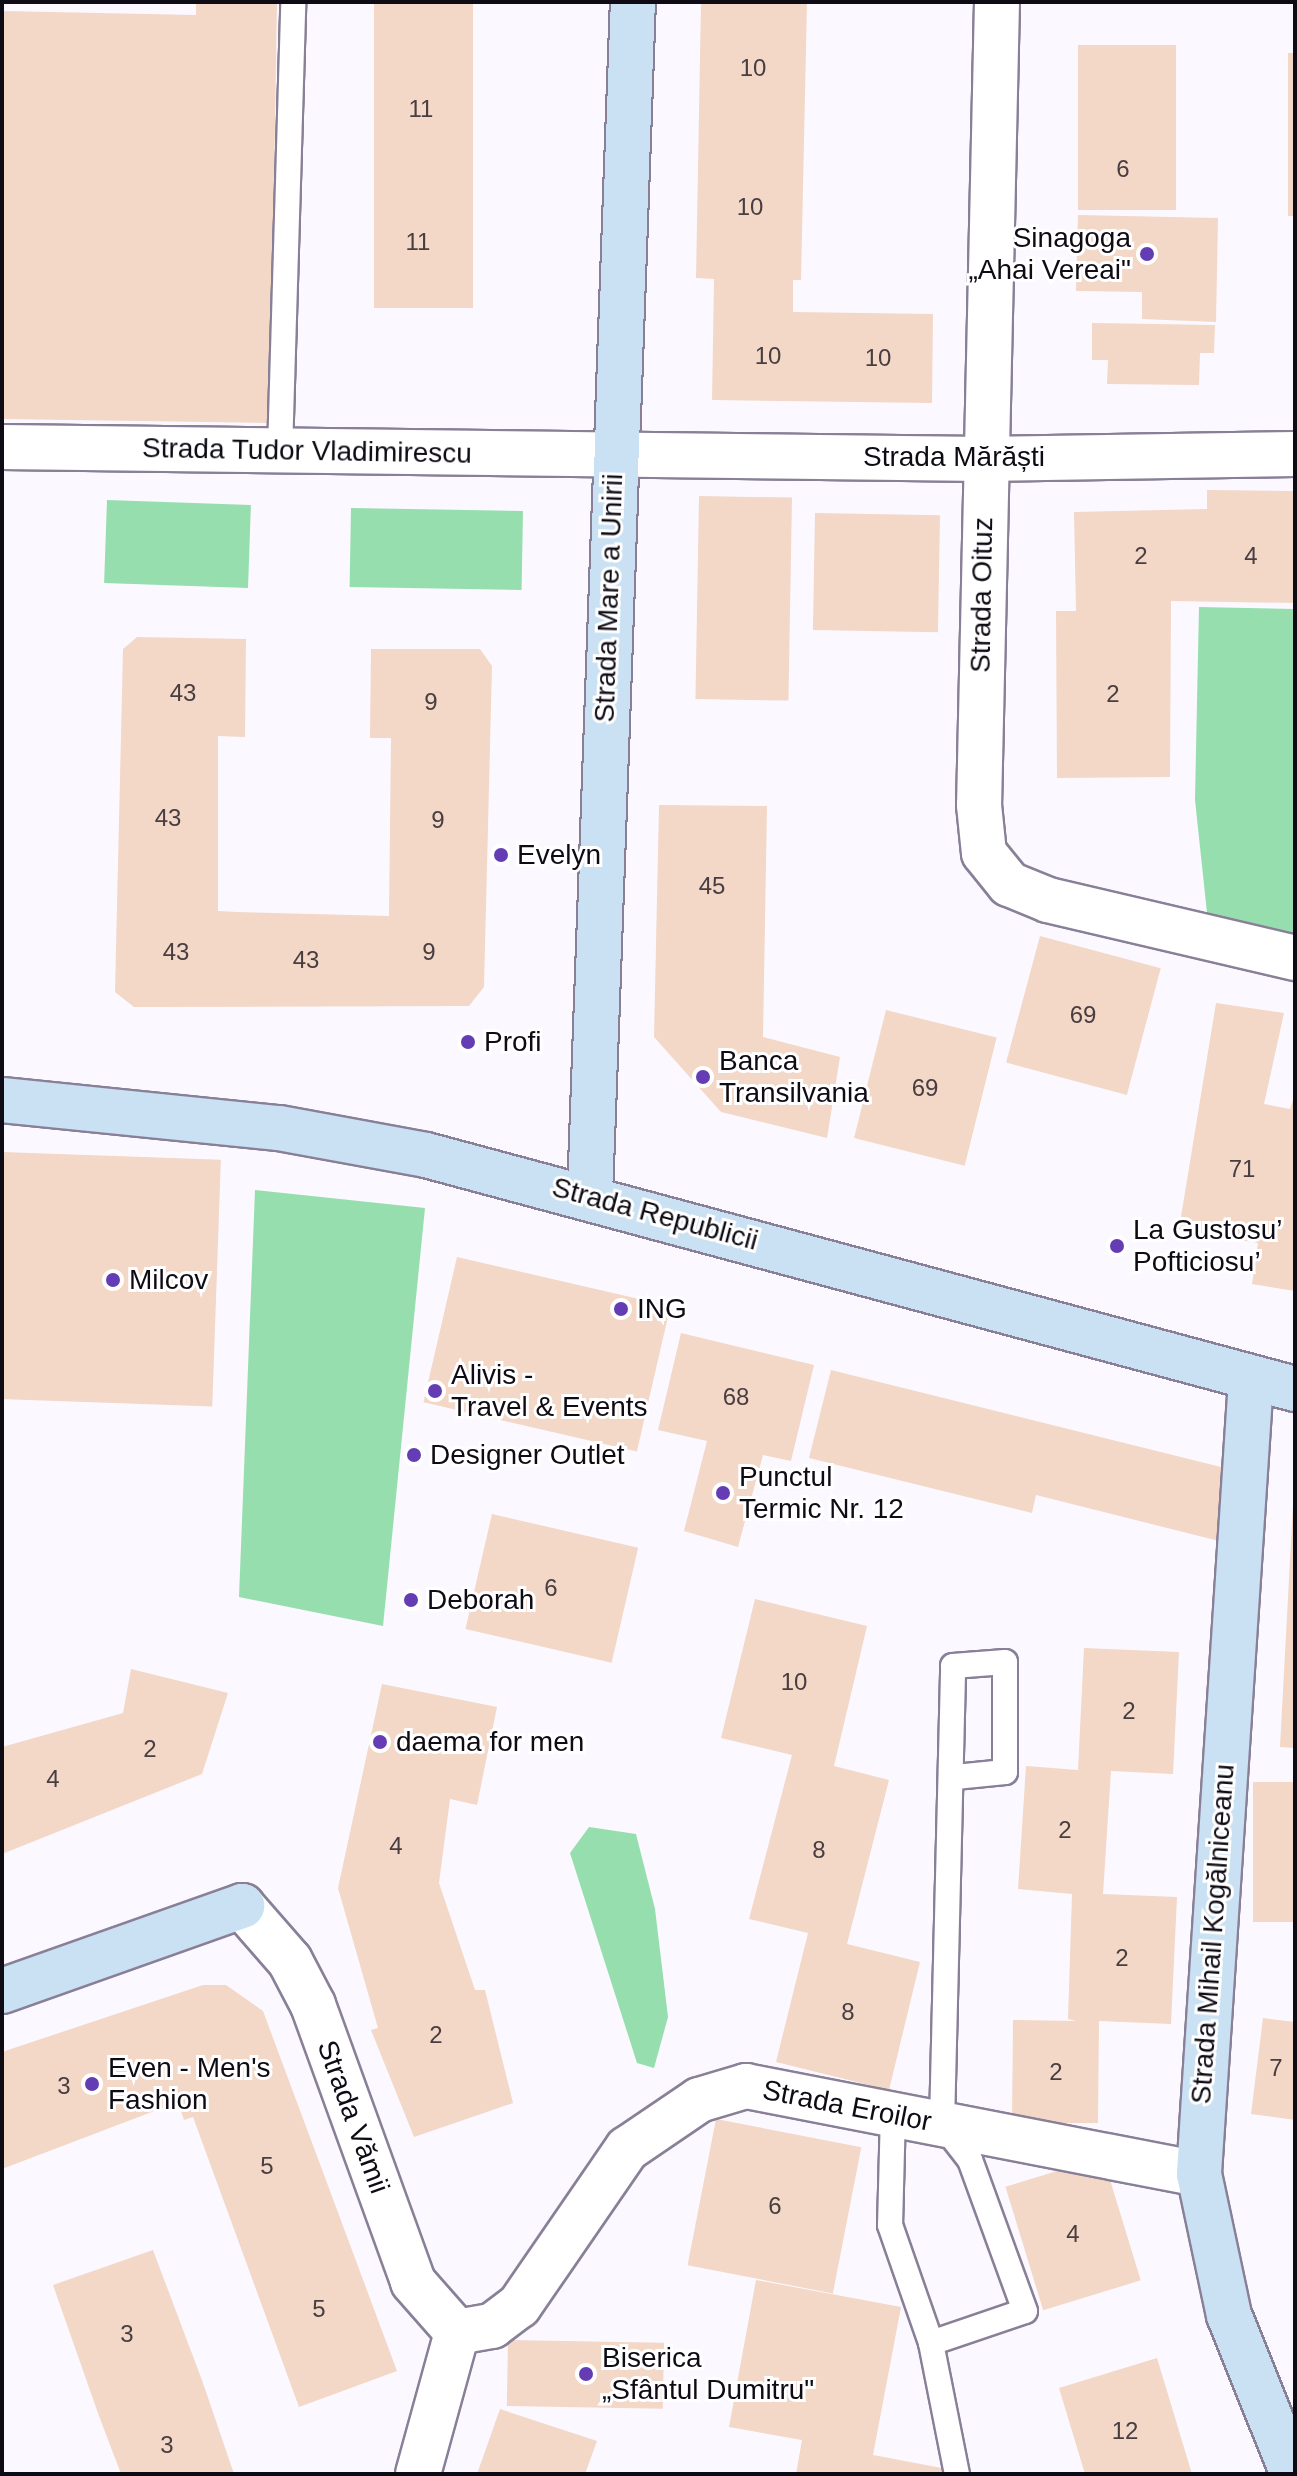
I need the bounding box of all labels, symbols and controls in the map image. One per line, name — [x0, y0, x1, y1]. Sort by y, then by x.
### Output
house number: 10 — [740, 54, 766, 82]
house number: 11 — [409, 95, 433, 123]
house number: 6 — [1116, 155, 1130, 183]
house number: 10 — [737, 193, 763, 221]
place label: Sinagoga „Ahai Vereai" — [969, 221, 1131, 287]
house number: 11 — [406, 228, 430, 256]
marker: Sinagoga „Ahai Vereai" — [1138, 245, 1156, 263]
house number: 10 — [755, 342, 781, 370]
house number: 10 — [865, 344, 891, 372]
street label: Strada Tudor Vladimirescu — [142, 431, 472, 471]
street label: Strada Mărăști — [863, 440, 1045, 474]
street label: Strada Mare a Unirii — [588, 473, 630, 723]
street label: Strada Oituz — [964, 517, 1000, 673]
house number: 2 — [1134, 542, 1148, 570]
house number: 4 — [1244, 542, 1258, 570]
house number: 43 — [170, 679, 196, 707]
house number: 2 — [1106, 680, 1120, 708]
house number: 9 — [424, 688, 438, 716]
house number: 43 — [155, 804, 181, 832]
house number: 9 — [431, 806, 445, 834]
place label: Evelyn — [517, 838, 601, 872]
marker: Evelyn — [492, 846, 510, 864]
house number: 45 — [699, 872, 725, 900]
house number: 43 — [163, 938, 189, 966]
house number: 9 — [422, 938, 436, 966]
house number: 43 — [293, 946, 319, 974]
house number: 69 — [1070, 1001, 1096, 1029]
place label: Profi — [484, 1025, 542, 1059]
marker: Profi — [459, 1033, 477, 1051]
place label: Banca Transilvania — [719, 1044, 869, 1110]
marker: Banca Transilvania — [694, 1068, 712, 1086]
house number: 69 — [912, 1074, 938, 1102]
house number: 71 — [1229, 1155, 1255, 1183]
street label: Strada Republicii — [548, 1170, 762, 1258]
place label: La Gustosu’ Pofticiosu’ — [1133, 1213, 1282, 1279]
marker: La Gustosu’ Pofticiosu’ — [1108, 1237, 1126, 1255]
place label: Milcov — [129, 1263, 208, 1297]
marker: Milcov — [104, 1271, 122, 1289]
place label: ING — [637, 1292, 687, 1326]
marker: ING — [612, 1300, 630, 1318]
place label: Alivis - Travel & Events — [451, 1358, 648, 1424]
marker: Alivis - Travel & Events — [426, 1382, 444, 1400]
house number: 68 — [723, 1383, 749, 1411]
place label: Designer Outlet — [430, 1438, 625, 1472]
marker: Designer Outlet — [405, 1446, 423, 1464]
place label: Punctul Termic Nr. 12 — [739, 1460, 904, 1526]
marker: Punctul Termic Nr. 12 — [714, 1484, 732, 1502]
house number: 6 — [544, 1574, 558, 1602]
place label: Deborah — [427, 1583, 534, 1617]
marker: Deborah — [402, 1591, 420, 1609]
house number: 10 — [781, 1668, 807, 1696]
house number: 2 — [1122, 1697, 1136, 1725]
place label: daema for men — [396, 1725, 584, 1759]
marker: daema for men — [371, 1733, 389, 1751]
house number: 2 — [143, 1735, 157, 1763]
street label: Strada Mihail Kogălniceanu — [1184, 1763, 1242, 2105]
house number: 4 — [46, 1765, 60, 1793]
house number: 2 — [1058, 1816, 1072, 1844]
house number: 4 — [389, 1832, 403, 1860]
house number: 8 — [812, 1836, 826, 1864]
house number: 2 — [1115, 1944, 1129, 1972]
house number: 8 — [841, 1998, 855, 2026]
house number: 2 — [429, 2021, 443, 2049]
street label: Strada Vămii — [310, 2036, 396, 2198]
place label: Even - Men's Fashion — [108, 2051, 271, 2117]
house number: 7 — [1269, 2054, 1283, 2082]
house number: 2 — [1049, 2058, 1063, 2086]
house number: 3 — [57, 2072, 71, 2100]
street label: Strada Eroilor — [760, 2073, 934, 2139]
marker: Even - Men's Fashion — [83, 2075, 101, 2093]
house number: 5 — [260, 2152, 274, 2180]
house number: 6 — [768, 2192, 782, 2220]
house number: 4 — [1066, 2220, 1080, 2248]
house number: 5 — [312, 2295, 326, 2323]
house number: 3 — [120, 2320, 134, 2348]
place label: Biserica „Sfântul Dumitru" — [602, 2341, 814, 2407]
marker: Biserica „Sfântul Dumitru" — [577, 2365, 595, 2383]
house number: 12 — [1112, 2417, 1138, 2445]
house number: 3 — [160, 2431, 174, 2459]

